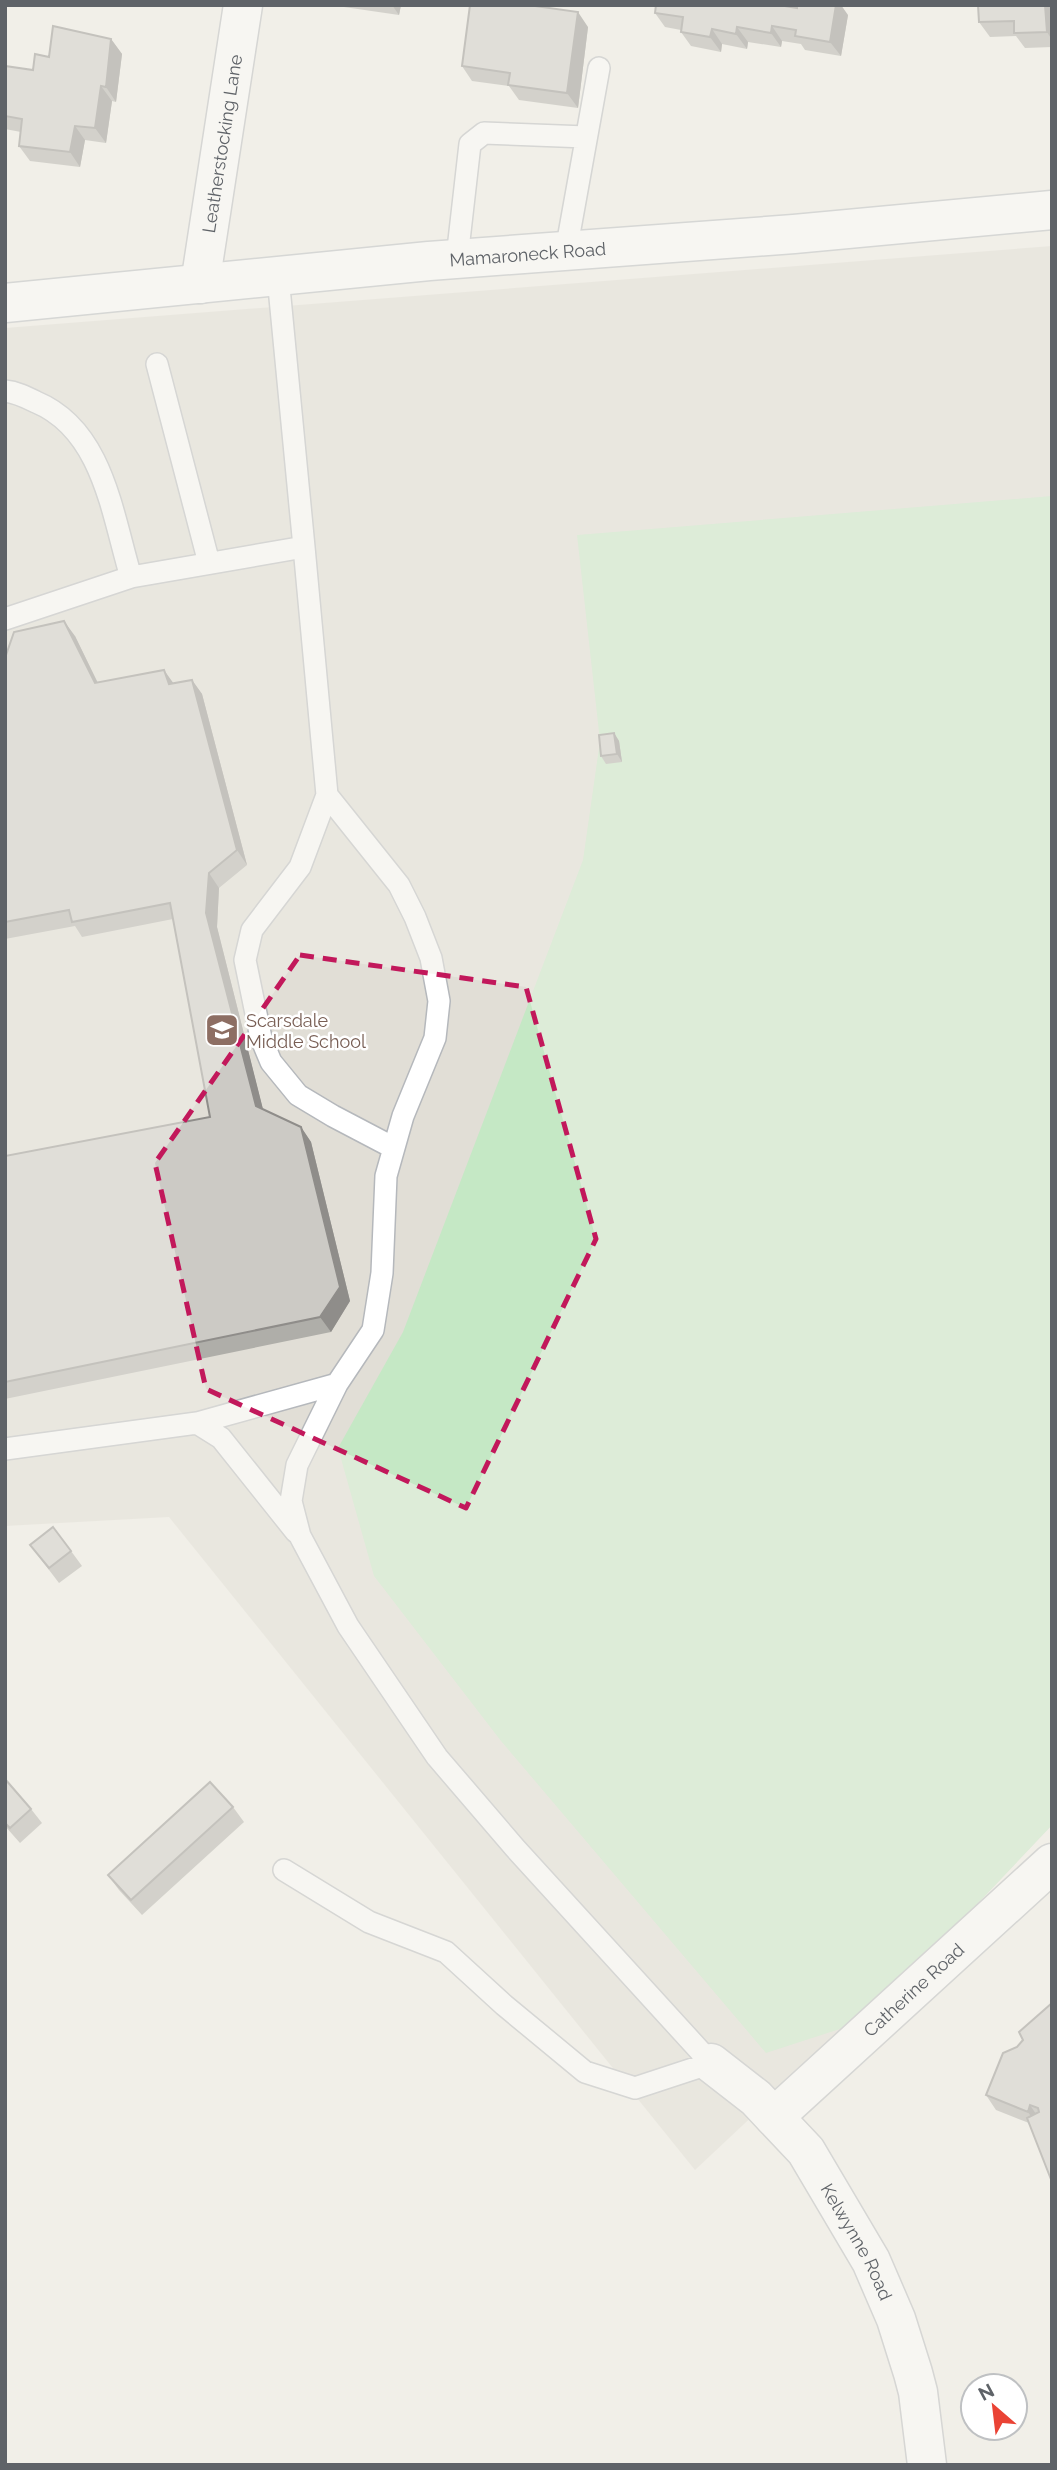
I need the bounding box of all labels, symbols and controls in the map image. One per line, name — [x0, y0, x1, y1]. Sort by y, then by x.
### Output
street label: Leatherstocking Lane — [198, 53, 246, 234]
street label: Mamaroneck Road — [449, 237, 607, 270]
place label: Scarsdale Middle School — [246, 1010, 366, 1052]
school or university icon: Scarsdale Middle School — [203, 1011, 241, 1049]
street label: Catherine Road — [859, 1938, 968, 2041]
street label: Kelwynne Road — [817, 2179, 897, 2303]
north arrow — [959, 2372, 1029, 2442]
text: N — [974, 2379, 998, 2405]

